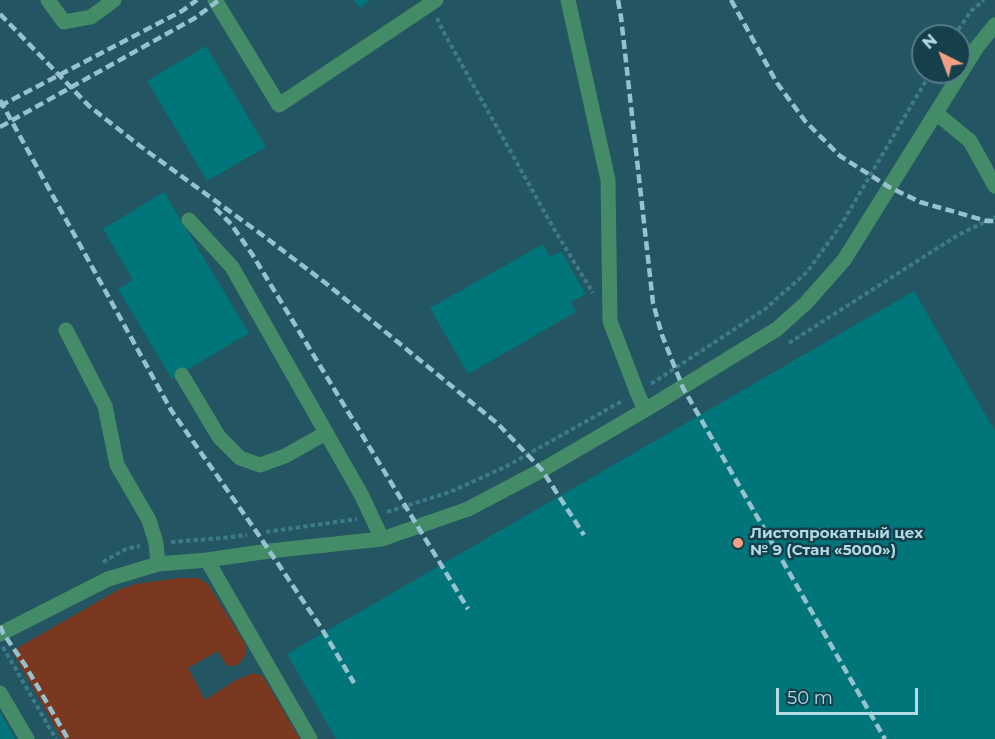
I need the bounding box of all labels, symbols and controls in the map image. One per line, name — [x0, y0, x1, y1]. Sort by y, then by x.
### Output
north arrow — [911, 24, 971, 84]
text: N — [919, 30, 941, 53]
place label: Листопрокатный цех № 9 (Стан «5000») — [750, 525, 923, 560]
marker: Листопрокатный цех № 9 (Стан «5000») — [731, 536, 745, 550]
scale bar — [779, 676, 922, 714]
text: 50 m — [787, 687, 833, 709]

